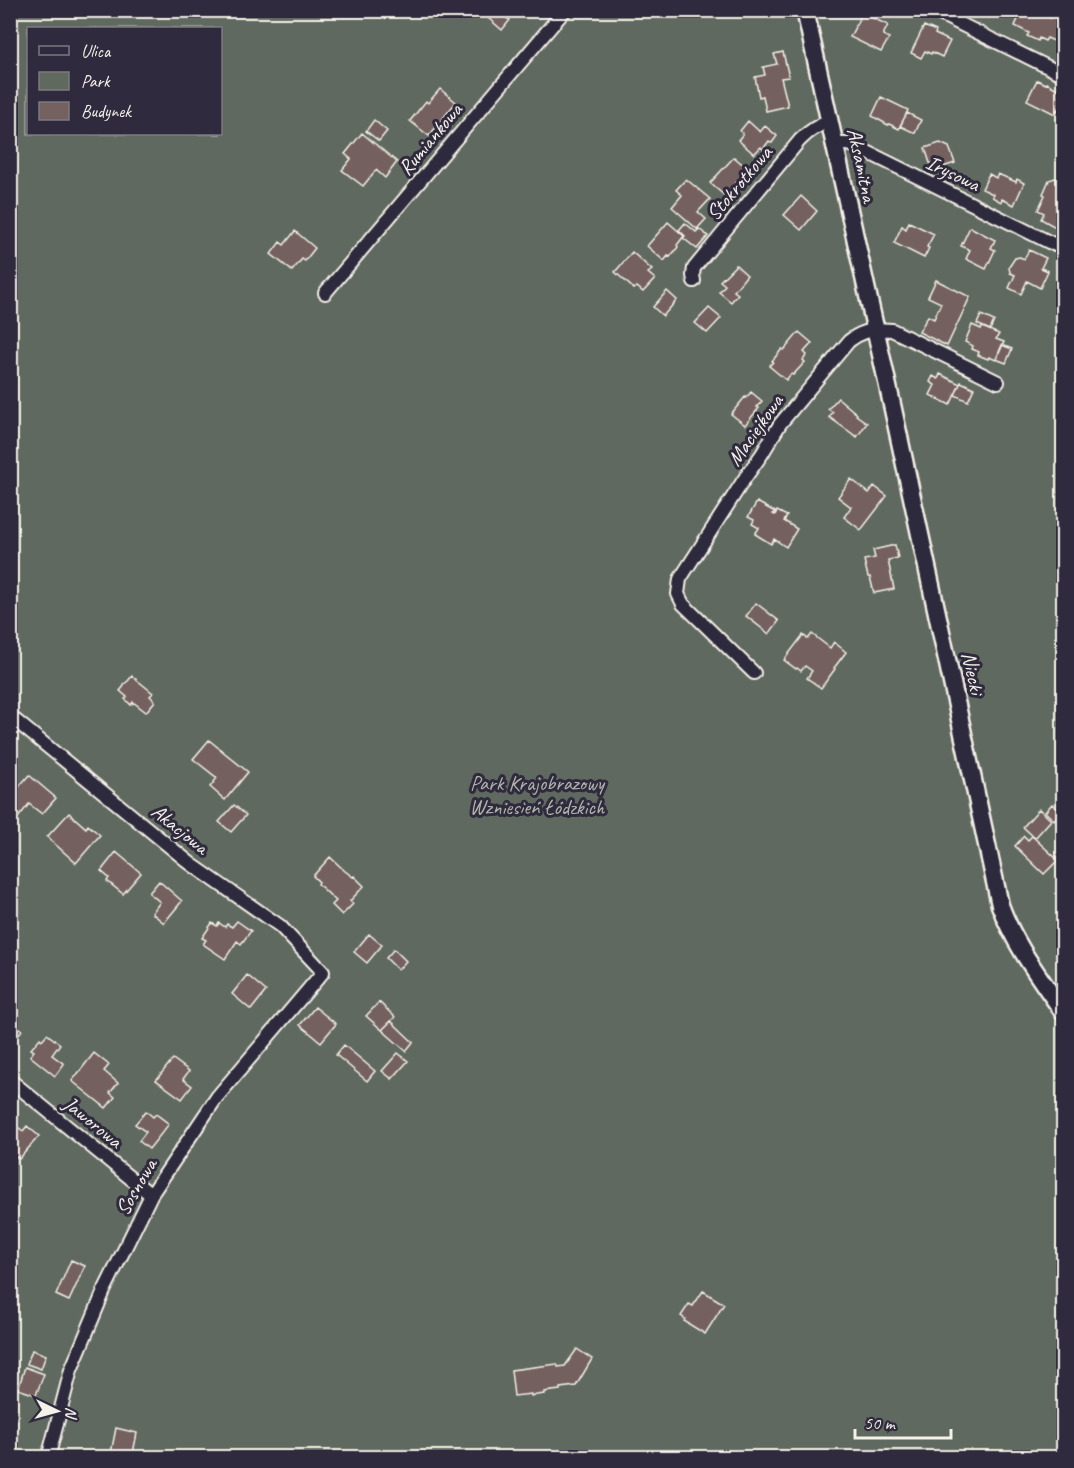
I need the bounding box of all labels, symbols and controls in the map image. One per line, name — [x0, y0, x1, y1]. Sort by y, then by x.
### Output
legend — [27, 27, 222, 135]
text: Ulica — [81, 40, 112, 62]
text: Park — [81, 70, 111, 92]
street label: Rumiankowa — [392, 96, 469, 180]
text: Budynek — [81, 100, 132, 122]
street label: Aksamitna — [841, 125, 883, 207]
street label: Stokrotkowa — [700, 139, 779, 226]
street label: Irysowa — [922, 149, 986, 198]
street label: Maciejkowa — [721, 388, 790, 471]
street label: Niecki — [956, 649, 991, 700]
park label: Park Krajobrazowy Wzniesień Łódzkich — [470, 770, 606, 820]
street label: Akacjowa — [146, 798, 216, 861]
street label: Jaworowa — [57, 1090, 129, 1155]
street label: Sosnowa — [110, 1152, 164, 1220]
north arrow — [27, 1381, 87, 1441]
scale bar — [855, 1402, 951, 1440]
text: N — [60, 1406, 81, 1421]
text: 50 m — [864, 1412, 897, 1434]

